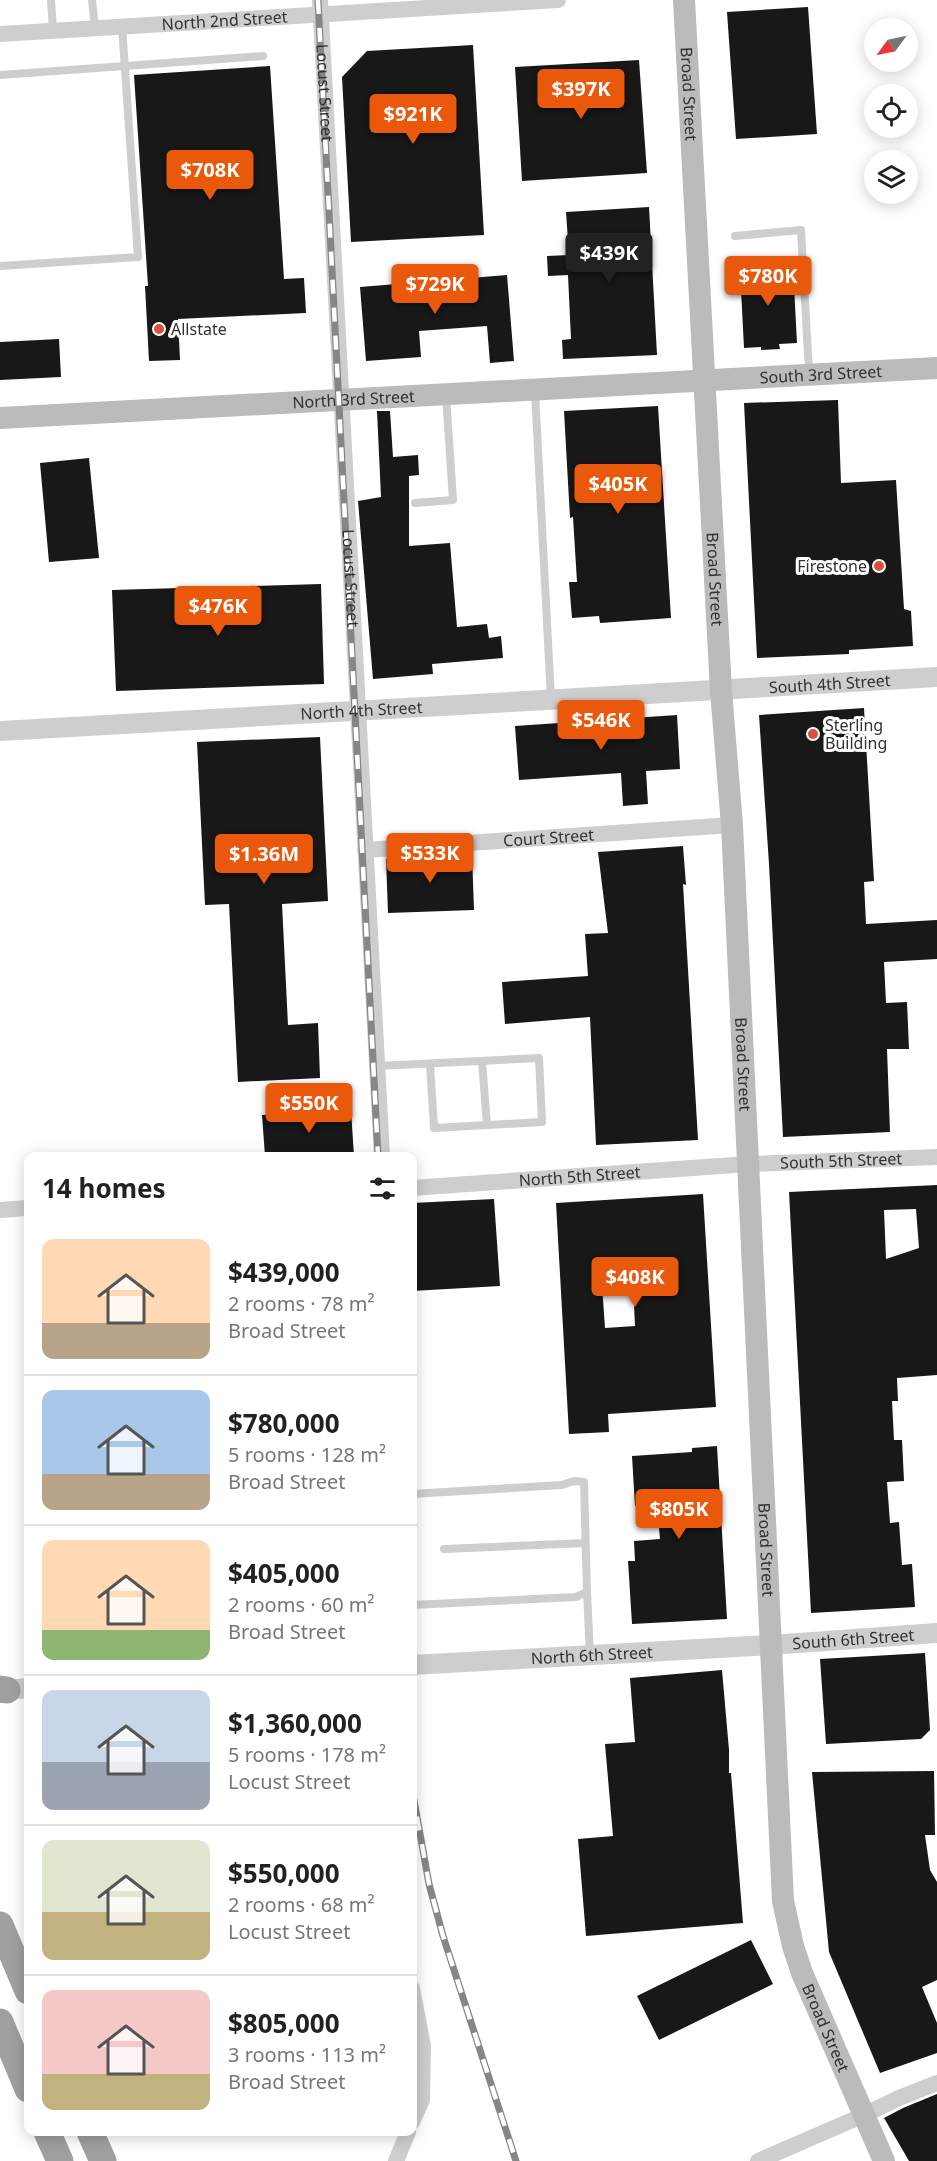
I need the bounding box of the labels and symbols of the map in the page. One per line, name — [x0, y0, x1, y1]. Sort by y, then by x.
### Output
street label: North 2nd Street — [161, 5, 288, 35]
north arrow — [864, 18, 918, 72]
street label: Locust Street — [311, 43, 339, 143]
street label: Broad Street — [676, 46, 703, 142]
pin: $397K — [539, 69, 623, 120]
pin: $921K — [371, 94, 455, 145]
pin: $708K — [168, 150, 252, 201]
pin: $439K — [567, 233, 651, 284]
pin: $780K — [726, 256, 810, 307]
pin: $729K — [393, 264, 477, 315]
place label: Allstate — [171, 318, 227, 340]
marker: Allstate — [152, 322, 166, 336]
street label: South 3rd Street — [759, 360, 883, 388]
street label: North 3rd Street — [292, 385, 415, 413]
pin: $405K — [576, 464, 660, 515]
street label: Locust Street — [337, 529, 365, 628]
street label: Broad Street — [702, 532, 729, 627]
place label: Firestone — [797, 555, 867, 577]
marker: Firestone — [872, 559, 886, 573]
pin: $476K — [176, 586, 260, 637]
street label: South 4th Street — [768, 669, 891, 698]
street label: North 4th Street — [300, 696, 423, 725]
pin: $546K — [559, 700, 643, 751]
place label: Sterling Building — [825, 714, 887, 754]
marker: Sterling Building — [806, 727, 820, 741]
street label: Court Street — [502, 823, 595, 852]
pin: $533K — [388, 833, 472, 884]
pin: $1.36M — [215, 834, 313, 885]
street label: Broad Street — [730, 1017, 757, 1112]
pin: $550K — [267, 1083, 351, 1134]
street label: South 5th Street — [780, 1147, 903, 1174]
street label: North 5th Street — [518, 1161, 641, 1191]
pin: $408K — [593, 1257, 677, 1308]
pin: $805K — [637, 1489, 721, 1540]
street label: Broad Street — [753, 1502, 780, 1597]
street label: South 6th Street — [792, 1624, 915, 1654]
street label: North 6th Street — [530, 1641, 653, 1669]
street label: Broad Street — [797, 1980, 855, 2076]

